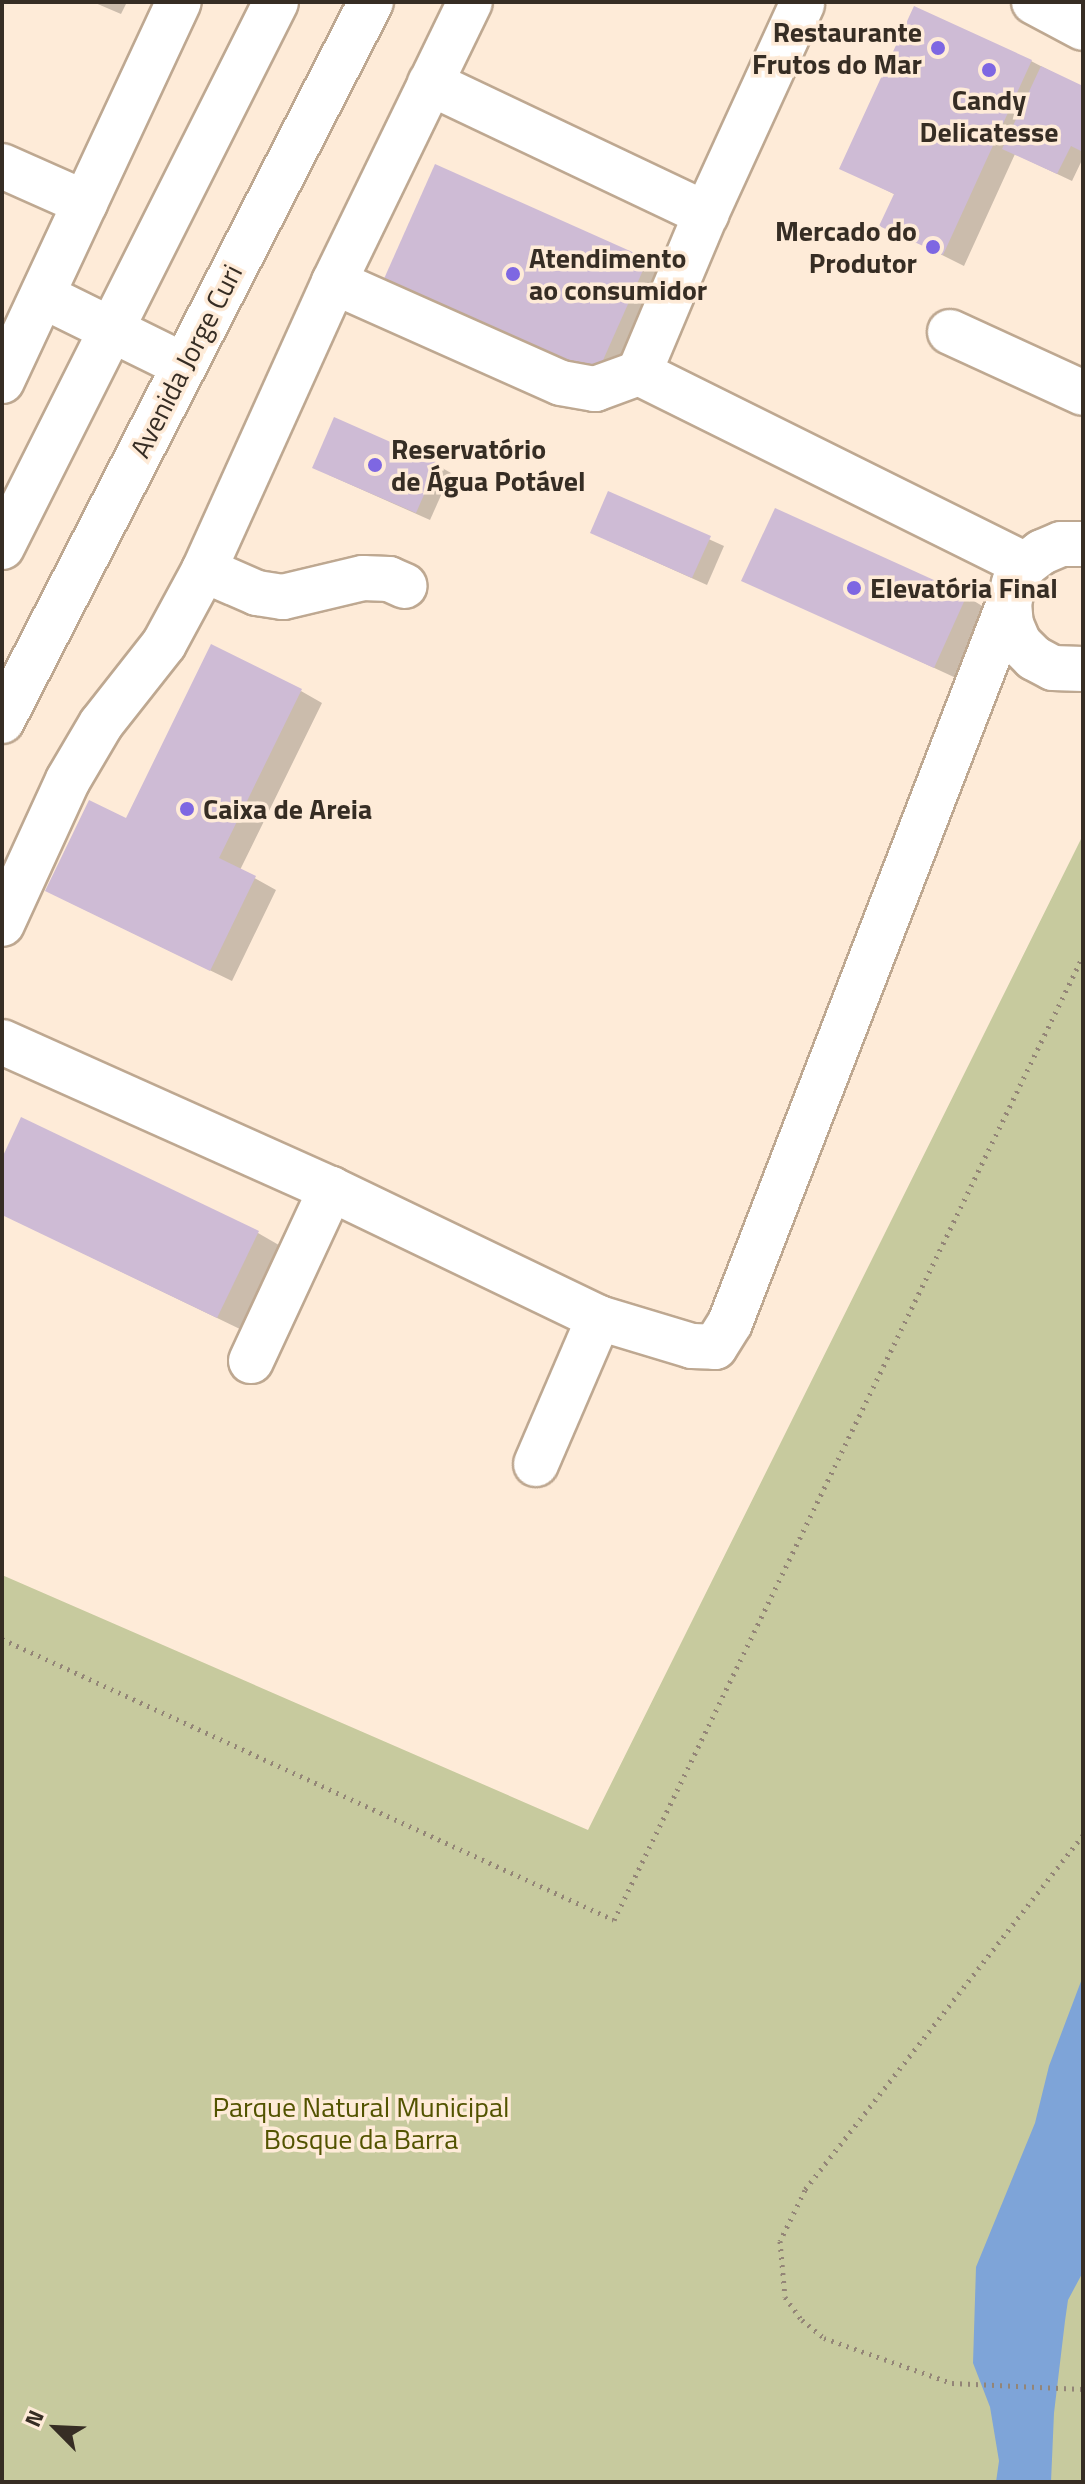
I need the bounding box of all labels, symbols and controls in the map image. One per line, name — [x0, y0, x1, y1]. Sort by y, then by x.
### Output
place label: Restaurante Frutos do Mar — [752, 15, 922, 81]
marker: Restaurante Frutos do Mar — [929, 39, 947, 57]
marker: Candy Delicatesse — [980, 61, 998, 79]
place label: Candy Delicatesse — [920, 83, 1058, 149]
place label: Mercado do Produtor — [775, 214, 917, 280]
marker: Mercado do Produtor — [924, 238, 942, 256]
place label: Atendimento ao consumidor — [529, 241, 707, 307]
street label: Avenida Jorge Curi — [123, 259, 249, 463]
marker: Atendimento ao consumidor — [504, 265, 522, 283]
place label: Reservatório de Água Potável — [391, 432, 586, 498]
marker: Reservatório de Água Potável — [366, 456, 384, 474]
place label: Elevatória Final — [870, 571, 1058, 605]
marker: Elevatória Final — [845, 579, 863, 597]
place label: Caixa de Areia — [203, 792, 372, 826]
marker: Caixa de Areia — [178, 800, 196, 818]
park label: Parque Natural Municipal Bosque da Barra — [213, 2090, 509, 2156]
north arrow — [16, 2388, 96, 2468]
text: N — [15, 2404, 53, 2432]

